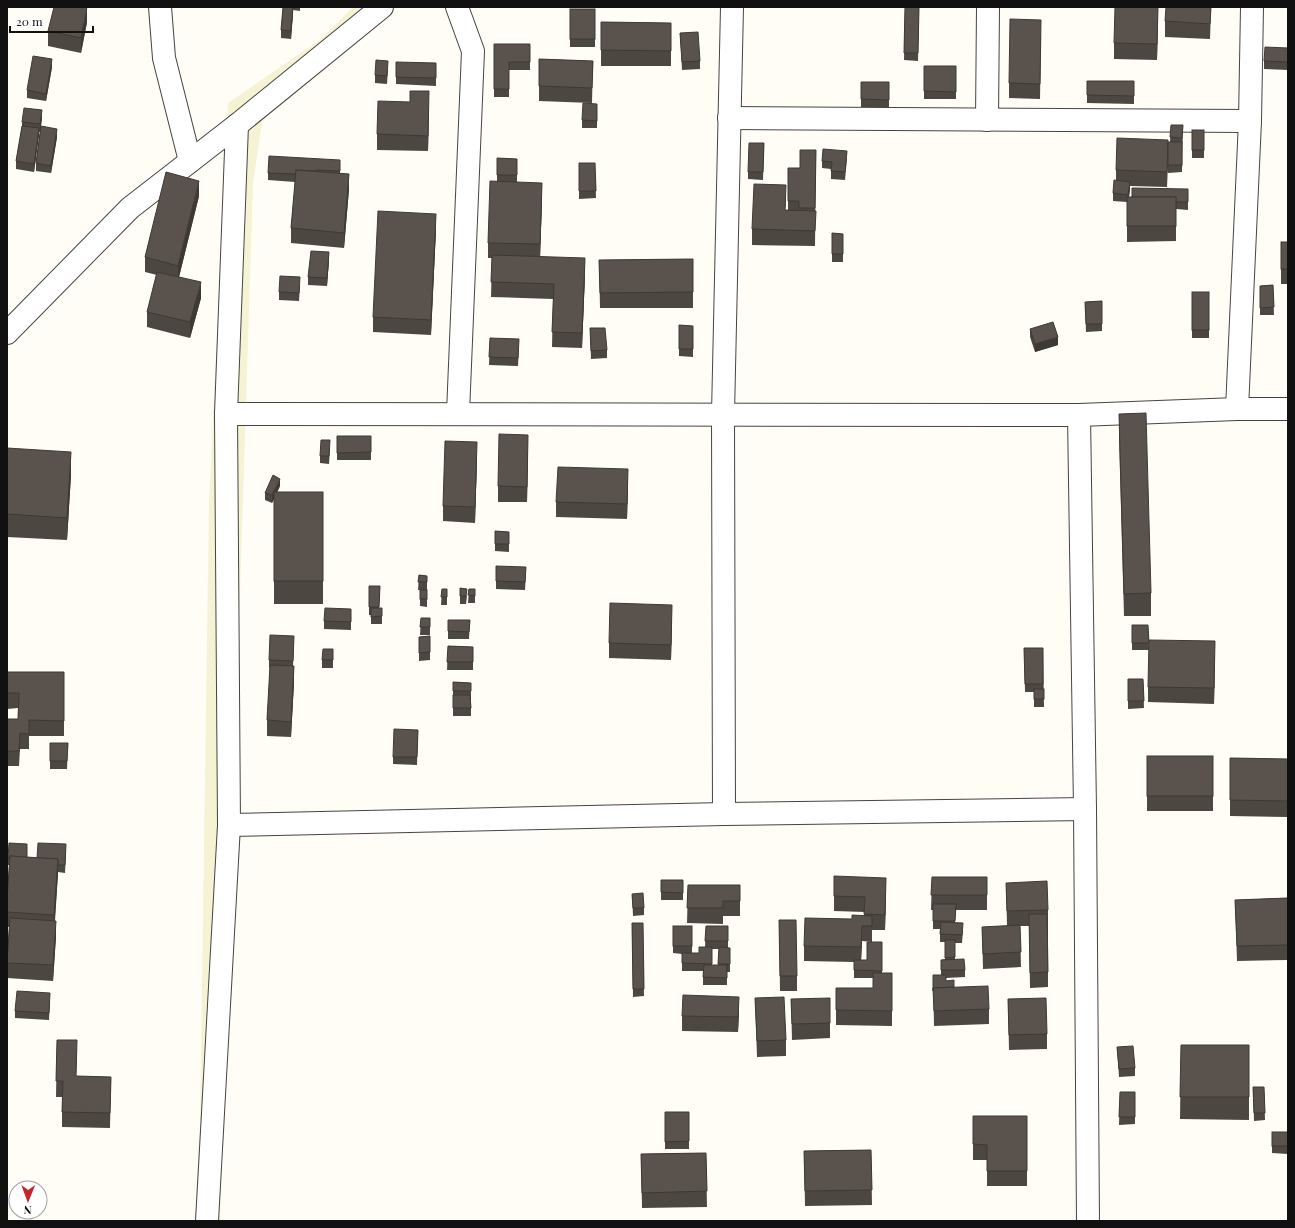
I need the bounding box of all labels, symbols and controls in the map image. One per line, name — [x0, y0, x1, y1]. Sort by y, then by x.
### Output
scale bar — [10, 8, 93, 34]
text: 20 m — [16, 13, 43, 29]
north arrow — [8, 1180, 48, 1220]
text: N — [24, 1203, 32, 1218]

